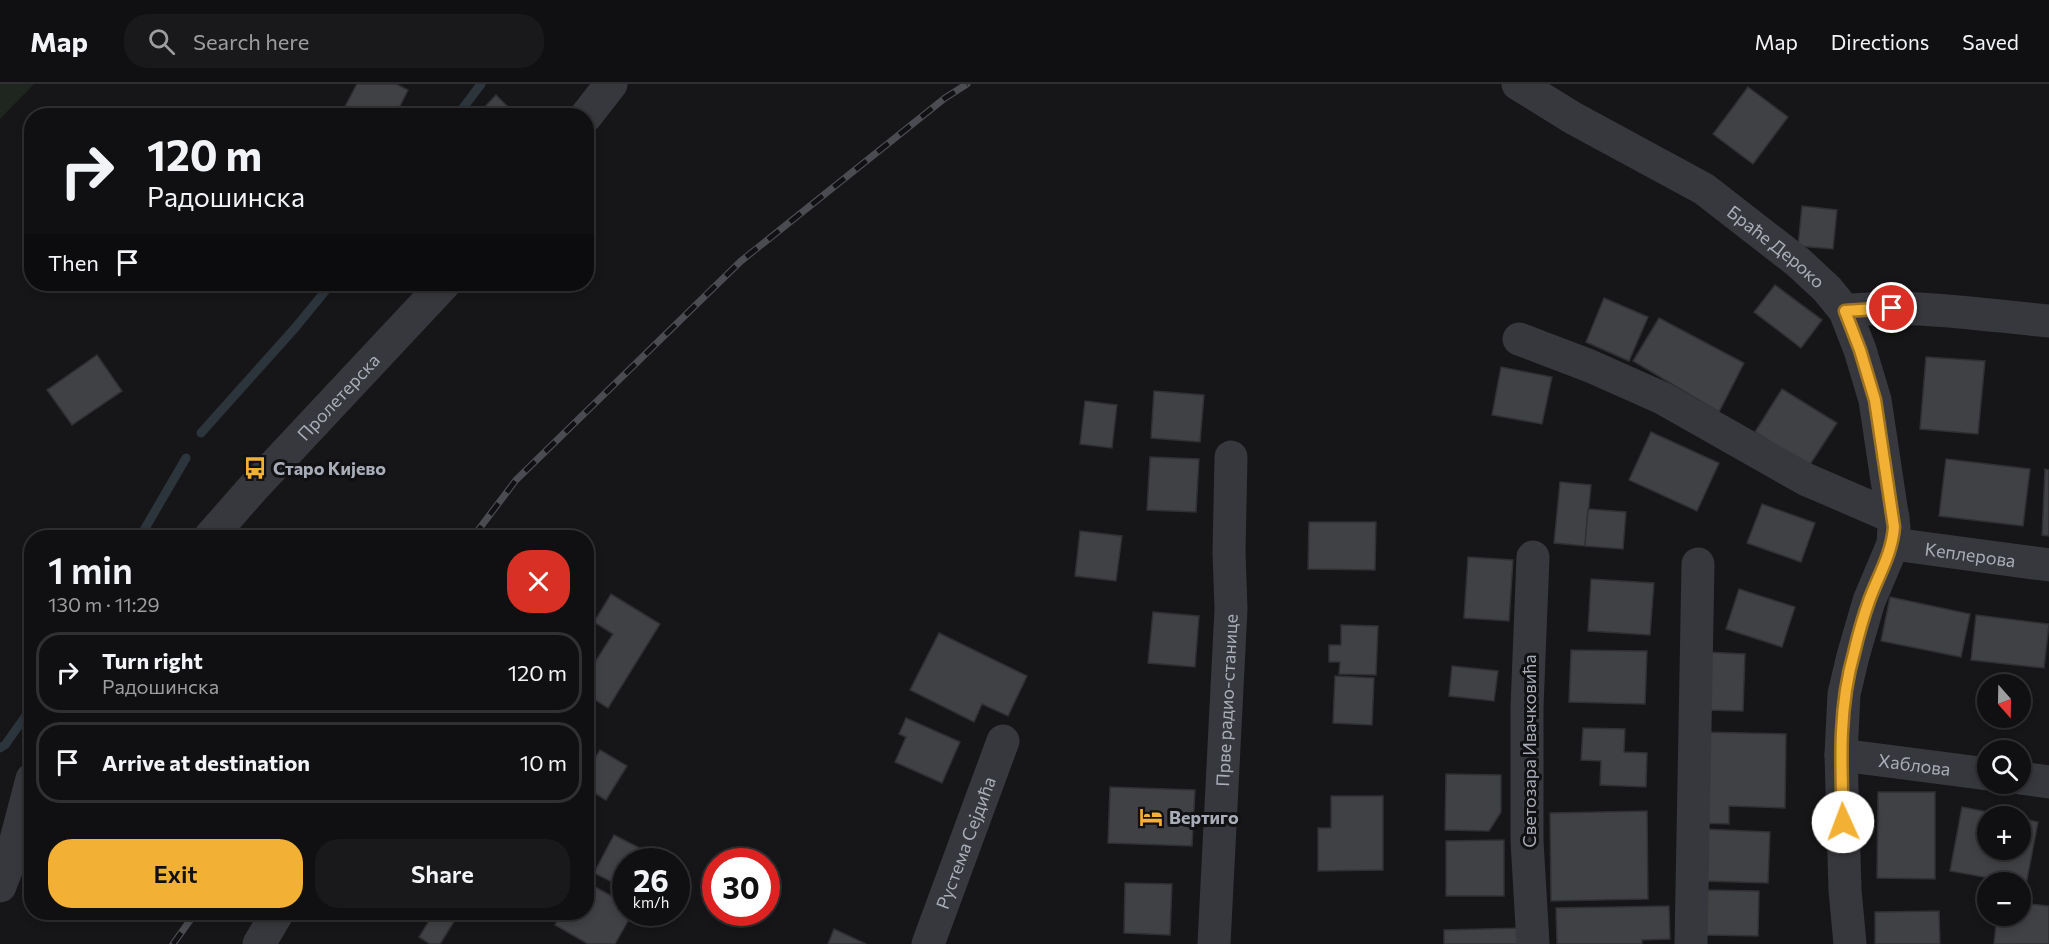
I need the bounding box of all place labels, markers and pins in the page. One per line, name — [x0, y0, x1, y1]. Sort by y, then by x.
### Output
pin — [1866, 282, 1917, 333]
bus stop icon: Старо Кијево — [242, 455, 268, 481]
place label: Старо Кијево — [273, 457, 386, 479]
hotel icon: Вертиго — [1138, 804, 1164, 830]
place label: Вертиго — [1169, 806, 1239, 828]

